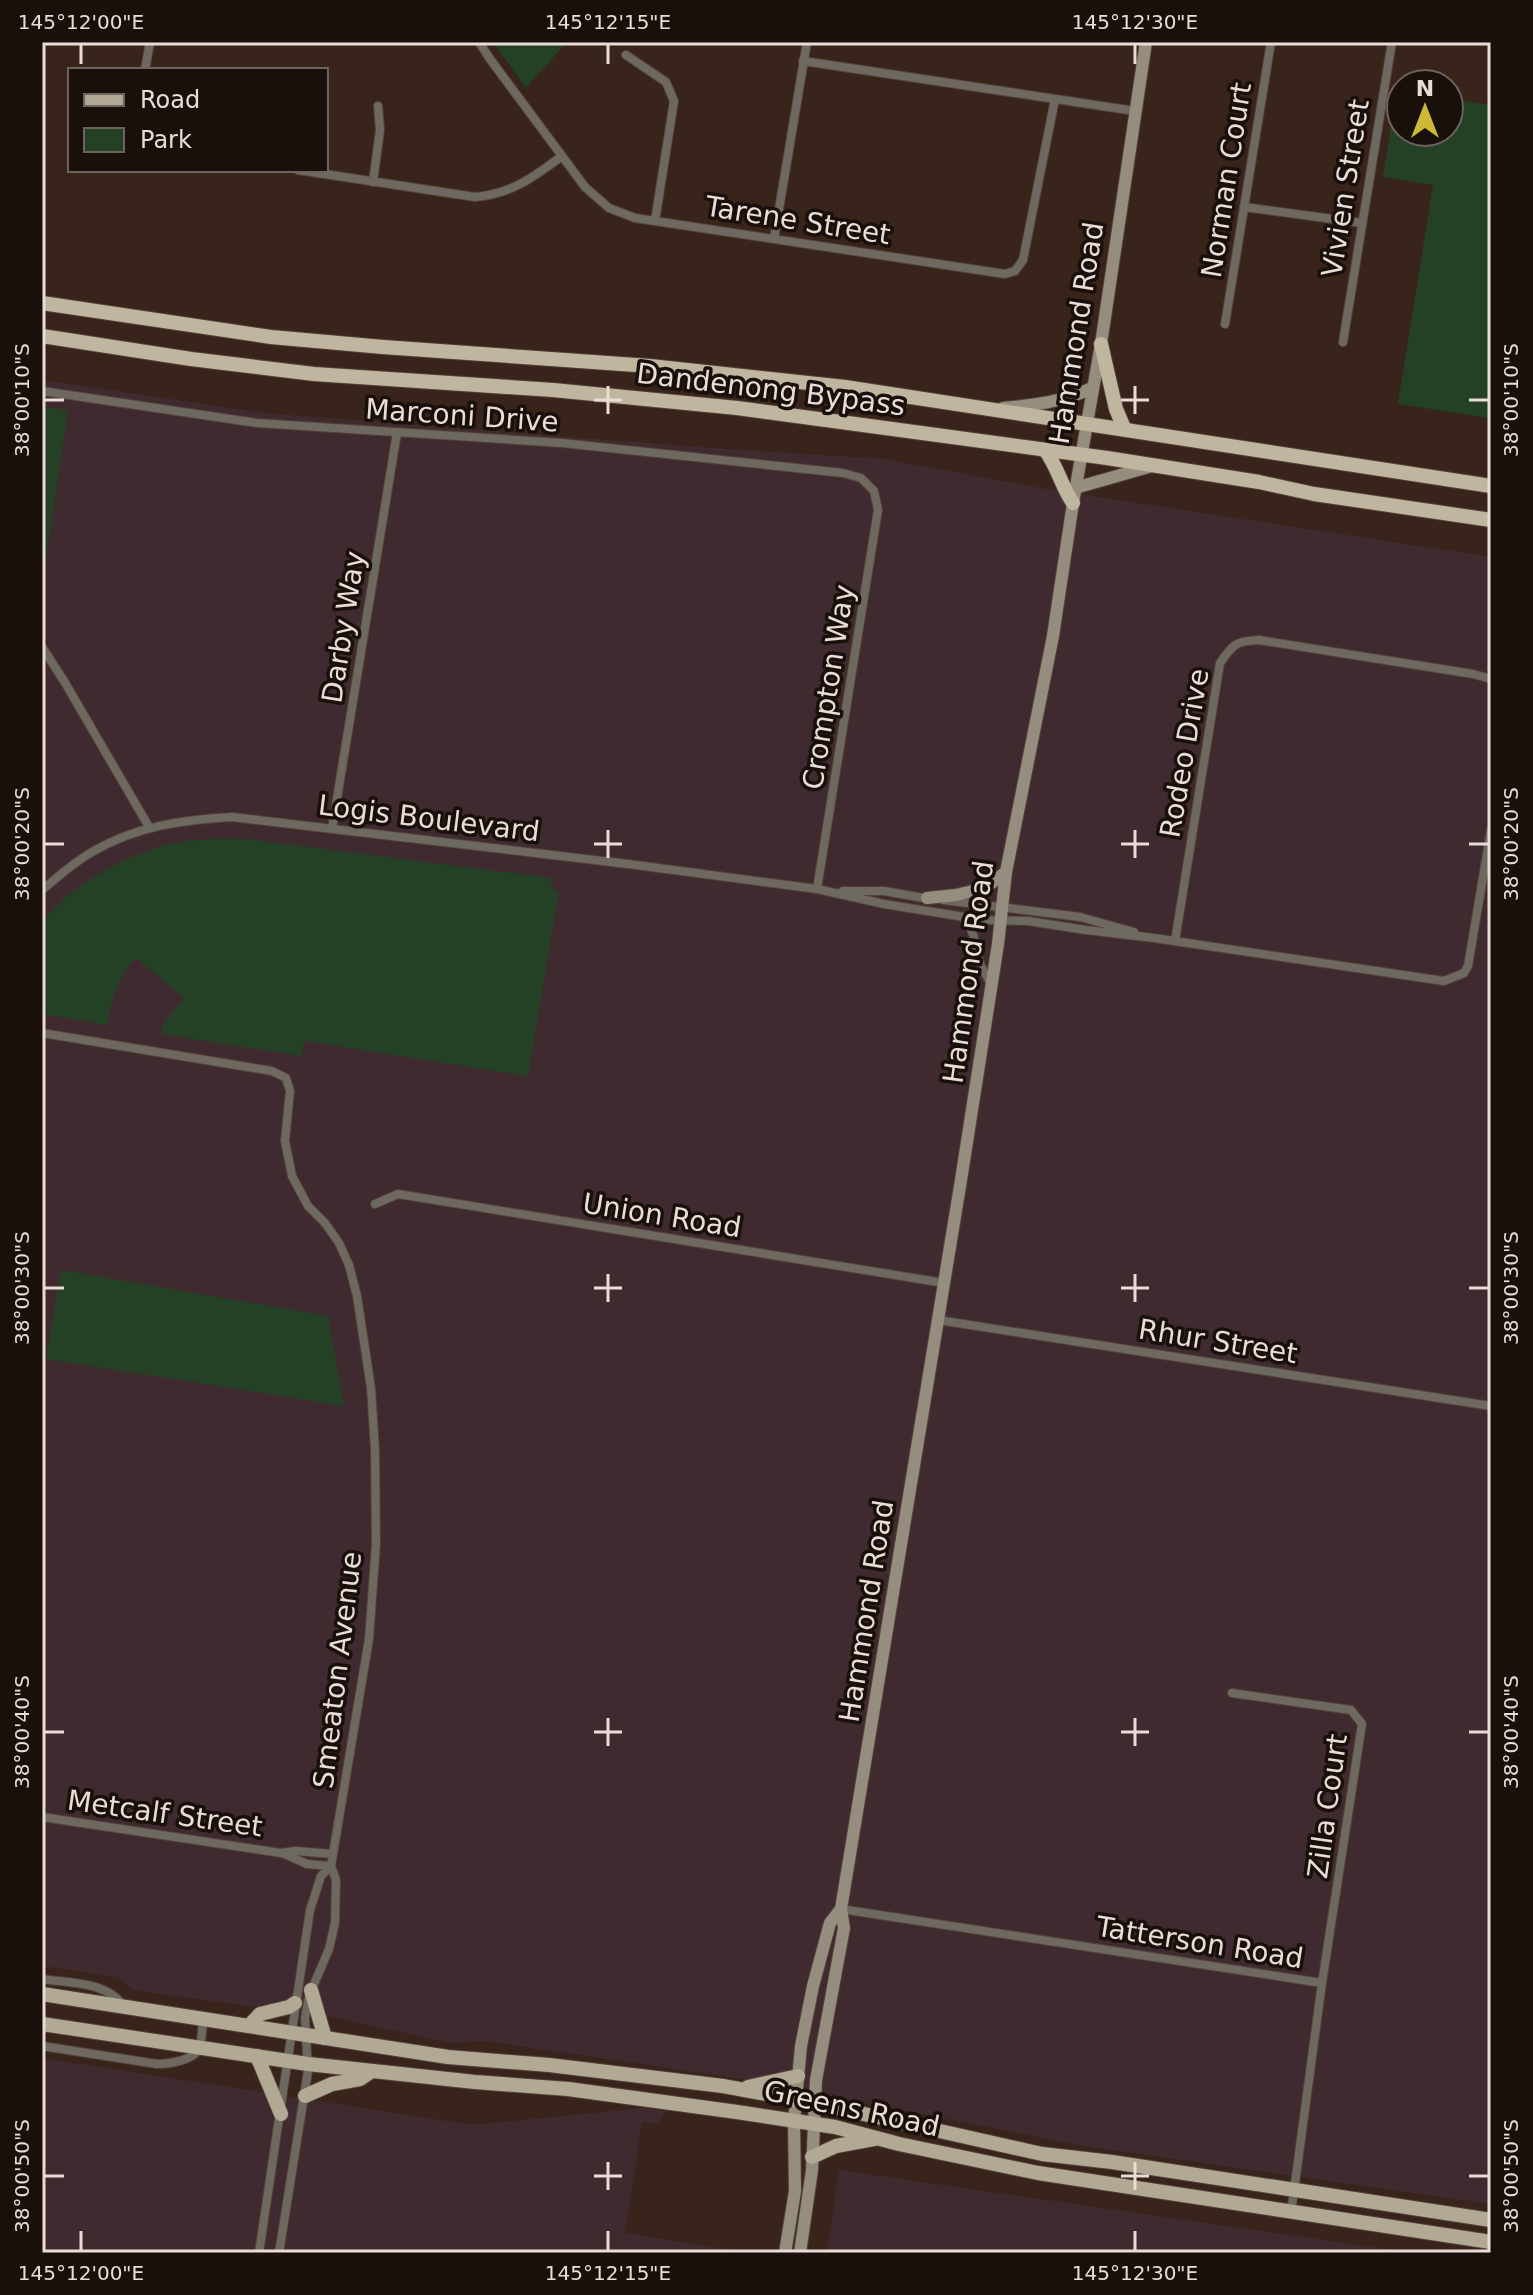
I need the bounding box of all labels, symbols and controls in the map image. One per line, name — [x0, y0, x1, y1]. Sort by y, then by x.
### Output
text: 145°12'00"E — [18, 10, 144, 34]
text: 145°12'15"E — [545, 10, 671, 34]
text: 145°12'30"E — [1072, 10, 1198, 34]
legend — [68, 68, 328, 172]
north arrow — [1385, 68, 1465, 148]
text: N — [1416, 76, 1434, 101]
street label: Norman Court — [1195, 80, 1258, 280]
text: Road — [140, 86, 200, 114]
street label: Vivien Street — [1315, 97, 1376, 279]
text: Park — [140, 126, 192, 154]
street label: Tarene Street — [702, 189, 893, 251]
street label: Hammond Road — [1043, 220, 1110, 447]
text: 38°00'10"S — [10, 343, 34, 457]
text: 38°00'10"S — [1499, 343, 1523, 457]
street label: Dandenong Bypass — [635, 357, 907, 422]
street label: Marconi Drive — [364, 392, 560, 439]
street label: Darby Way — [315, 549, 372, 705]
street label: Crompton Way — [796, 582, 861, 792]
street label: Rodeo Drive — [1153, 666, 1216, 840]
text: 38°00'20"S — [10, 787, 34, 901]
text: 38°00'20"S — [1499, 787, 1523, 901]
street label: Logis Boulevard — [316, 789, 542, 848]
street label: Hammond Road — [937, 859, 1000, 1086]
street label: Union Road — [580, 1187, 744, 1244]
text: 38°00'30"S — [10, 1231, 34, 1345]
text: 38°00'30"S — [1499, 1231, 1523, 1345]
street label: Rhur Street — [1136, 1313, 1300, 1370]
street label: Hammond Road — [833, 1498, 900, 1725]
street label: Smeaton Avenue — [307, 1550, 368, 1790]
text: 38°00'40"S — [10, 1675, 34, 1789]
text: 38°00'40"S — [1499, 1675, 1523, 1789]
street label: Zilla Court — [1301, 1732, 1354, 1880]
street label: Metcalf Street — [65, 1783, 265, 1844]
street label: Tatterson Road — [1093, 1910, 1306, 1975]
street label: Greens Road — [761, 2074, 943, 2143]
text: 38°00'50"S — [10, 2119, 34, 2233]
text: 38°00'50"S — [1499, 2119, 1523, 2233]
text: 145°12'00"E — [18, 2261, 144, 2285]
text: 145°12'15"E — [545, 2261, 671, 2285]
text: 145°12'30"E — [1072, 2261, 1198, 2285]

